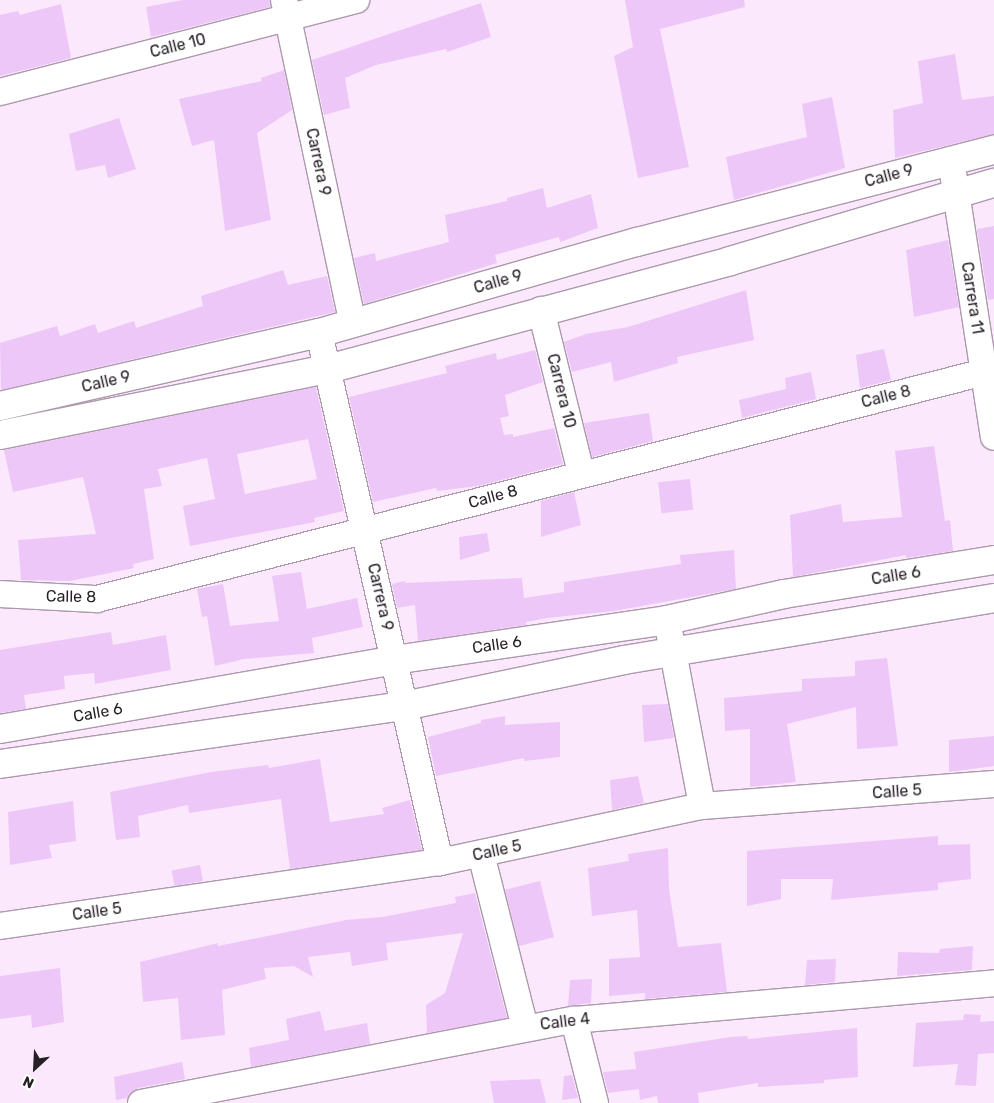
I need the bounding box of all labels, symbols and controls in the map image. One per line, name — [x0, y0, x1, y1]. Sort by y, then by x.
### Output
street label: Calle 10 — [148, 30, 208, 62]
street label: Carrera 9 — [301, 126, 335, 198]
street label: Calle 9 — [863, 160, 915, 192]
street label: Carrera 11 — [957, 261, 987, 335]
street label: Calle 9 — [471, 266, 525, 298]
street label: Carrera 10 — [542, 352, 580, 430]
street label: Calle 9 — [80, 367, 132, 397]
street label: Calle 8 — [859, 382, 913, 412]
street label: Calle 8 — [466, 481, 520, 513]
street label: Carrera 9 — [363, 561, 397, 633]
street label: Calle 6 — [870, 563, 922, 589]
street label: Calle 8 — [46, 587, 96, 607]
street label: Calle 6 — [471, 632, 523, 658]
street label: Calle 6 — [72, 699, 124, 727]
street label: Calle 5 — [872, 781, 922, 803]
street label: Calle 5 — [471, 836, 523, 866]
street label: Calle 5 — [71, 899, 123, 925]
street label: Calle 4 — [539, 1009, 591, 1035]
north arrow — [10, 1043, 60, 1093]
text: N — [20, 1072, 37, 1092]

